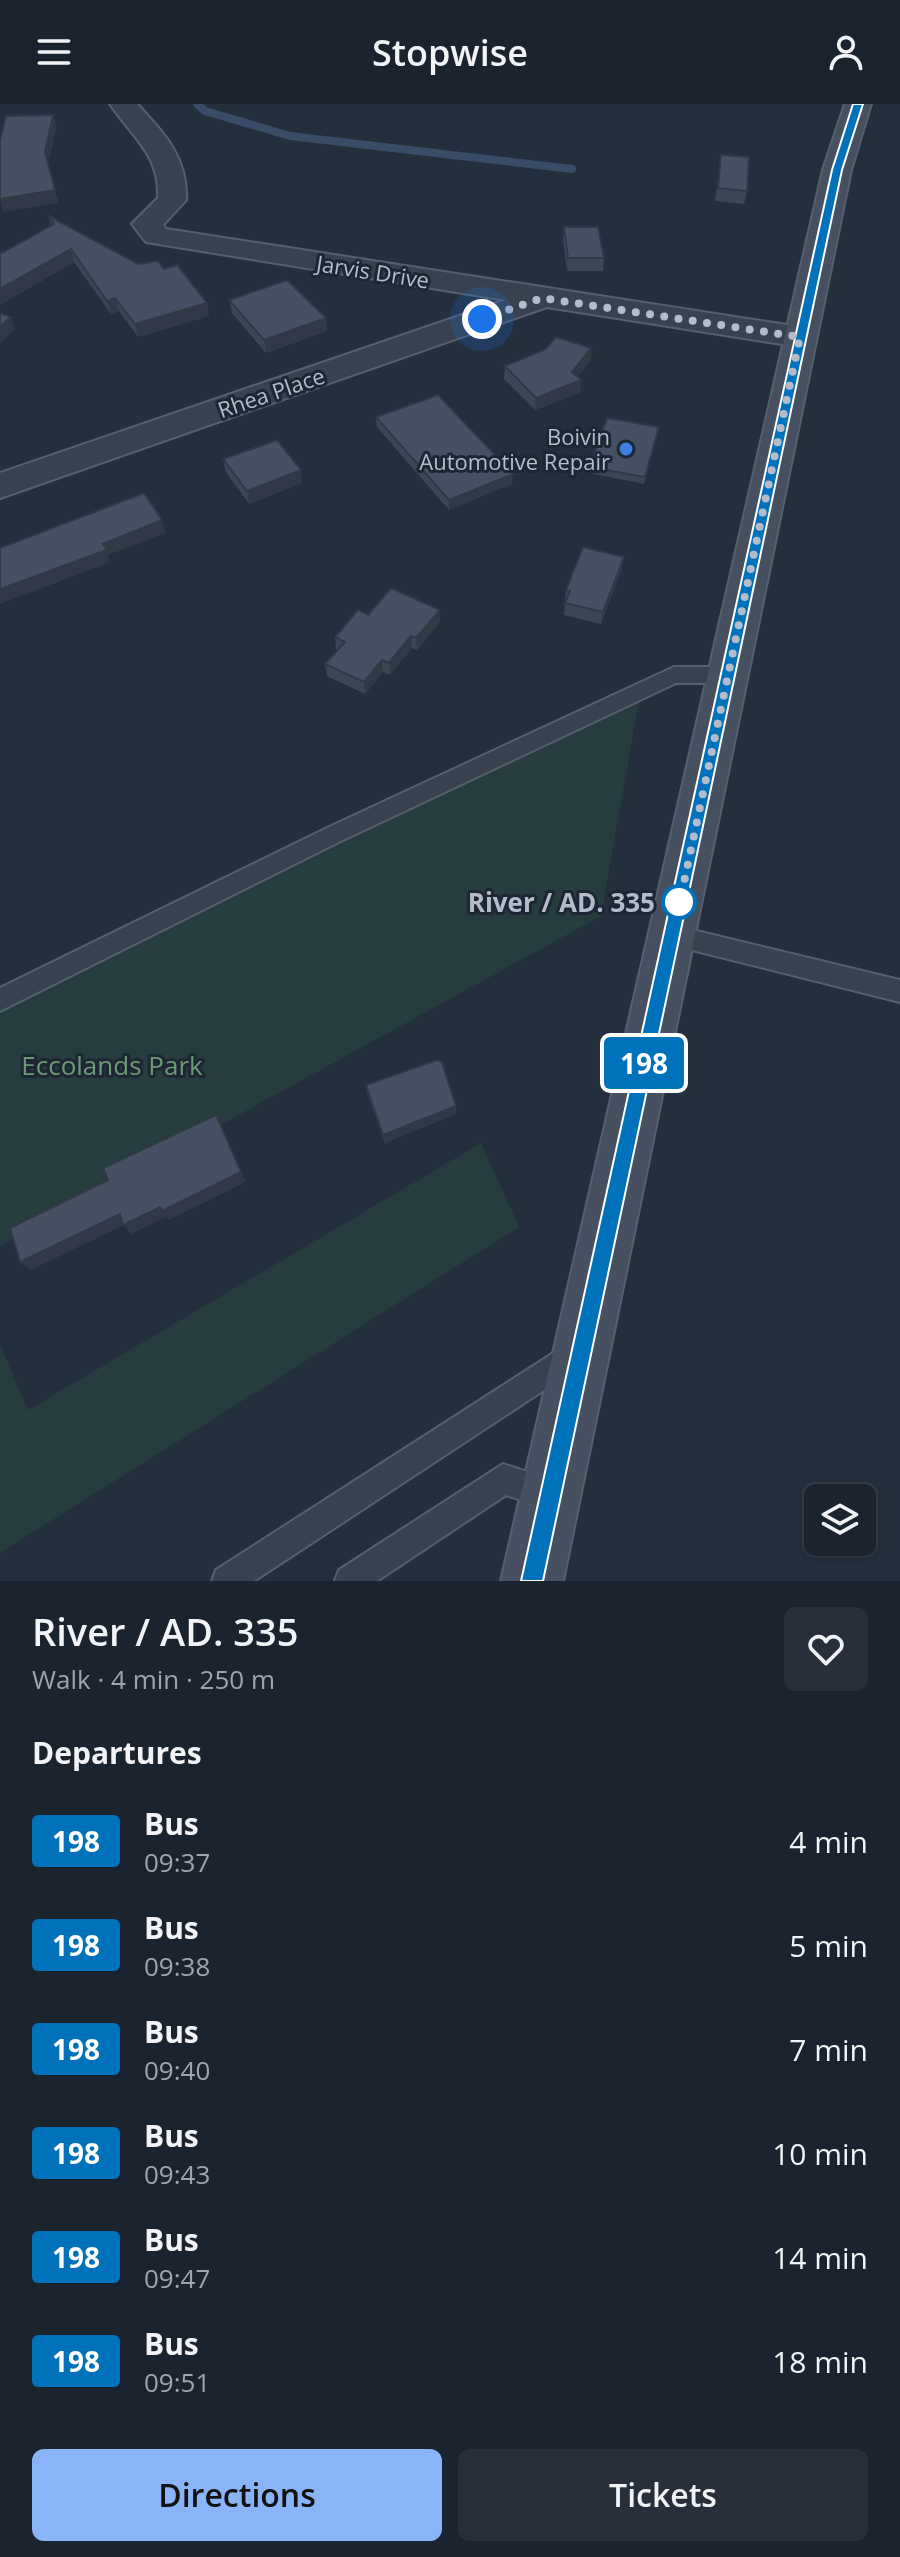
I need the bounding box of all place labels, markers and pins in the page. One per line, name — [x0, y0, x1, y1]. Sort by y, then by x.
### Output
place label: Boivin Automotive Repair — [419, 421, 610, 476]
marker: Boivin Automotive Repair — [617, 440, 635, 458]
place label: River / AD. 335 — [468, 884, 655, 920]
marker: River / AD. 335 — [662, 885, 696, 919]

